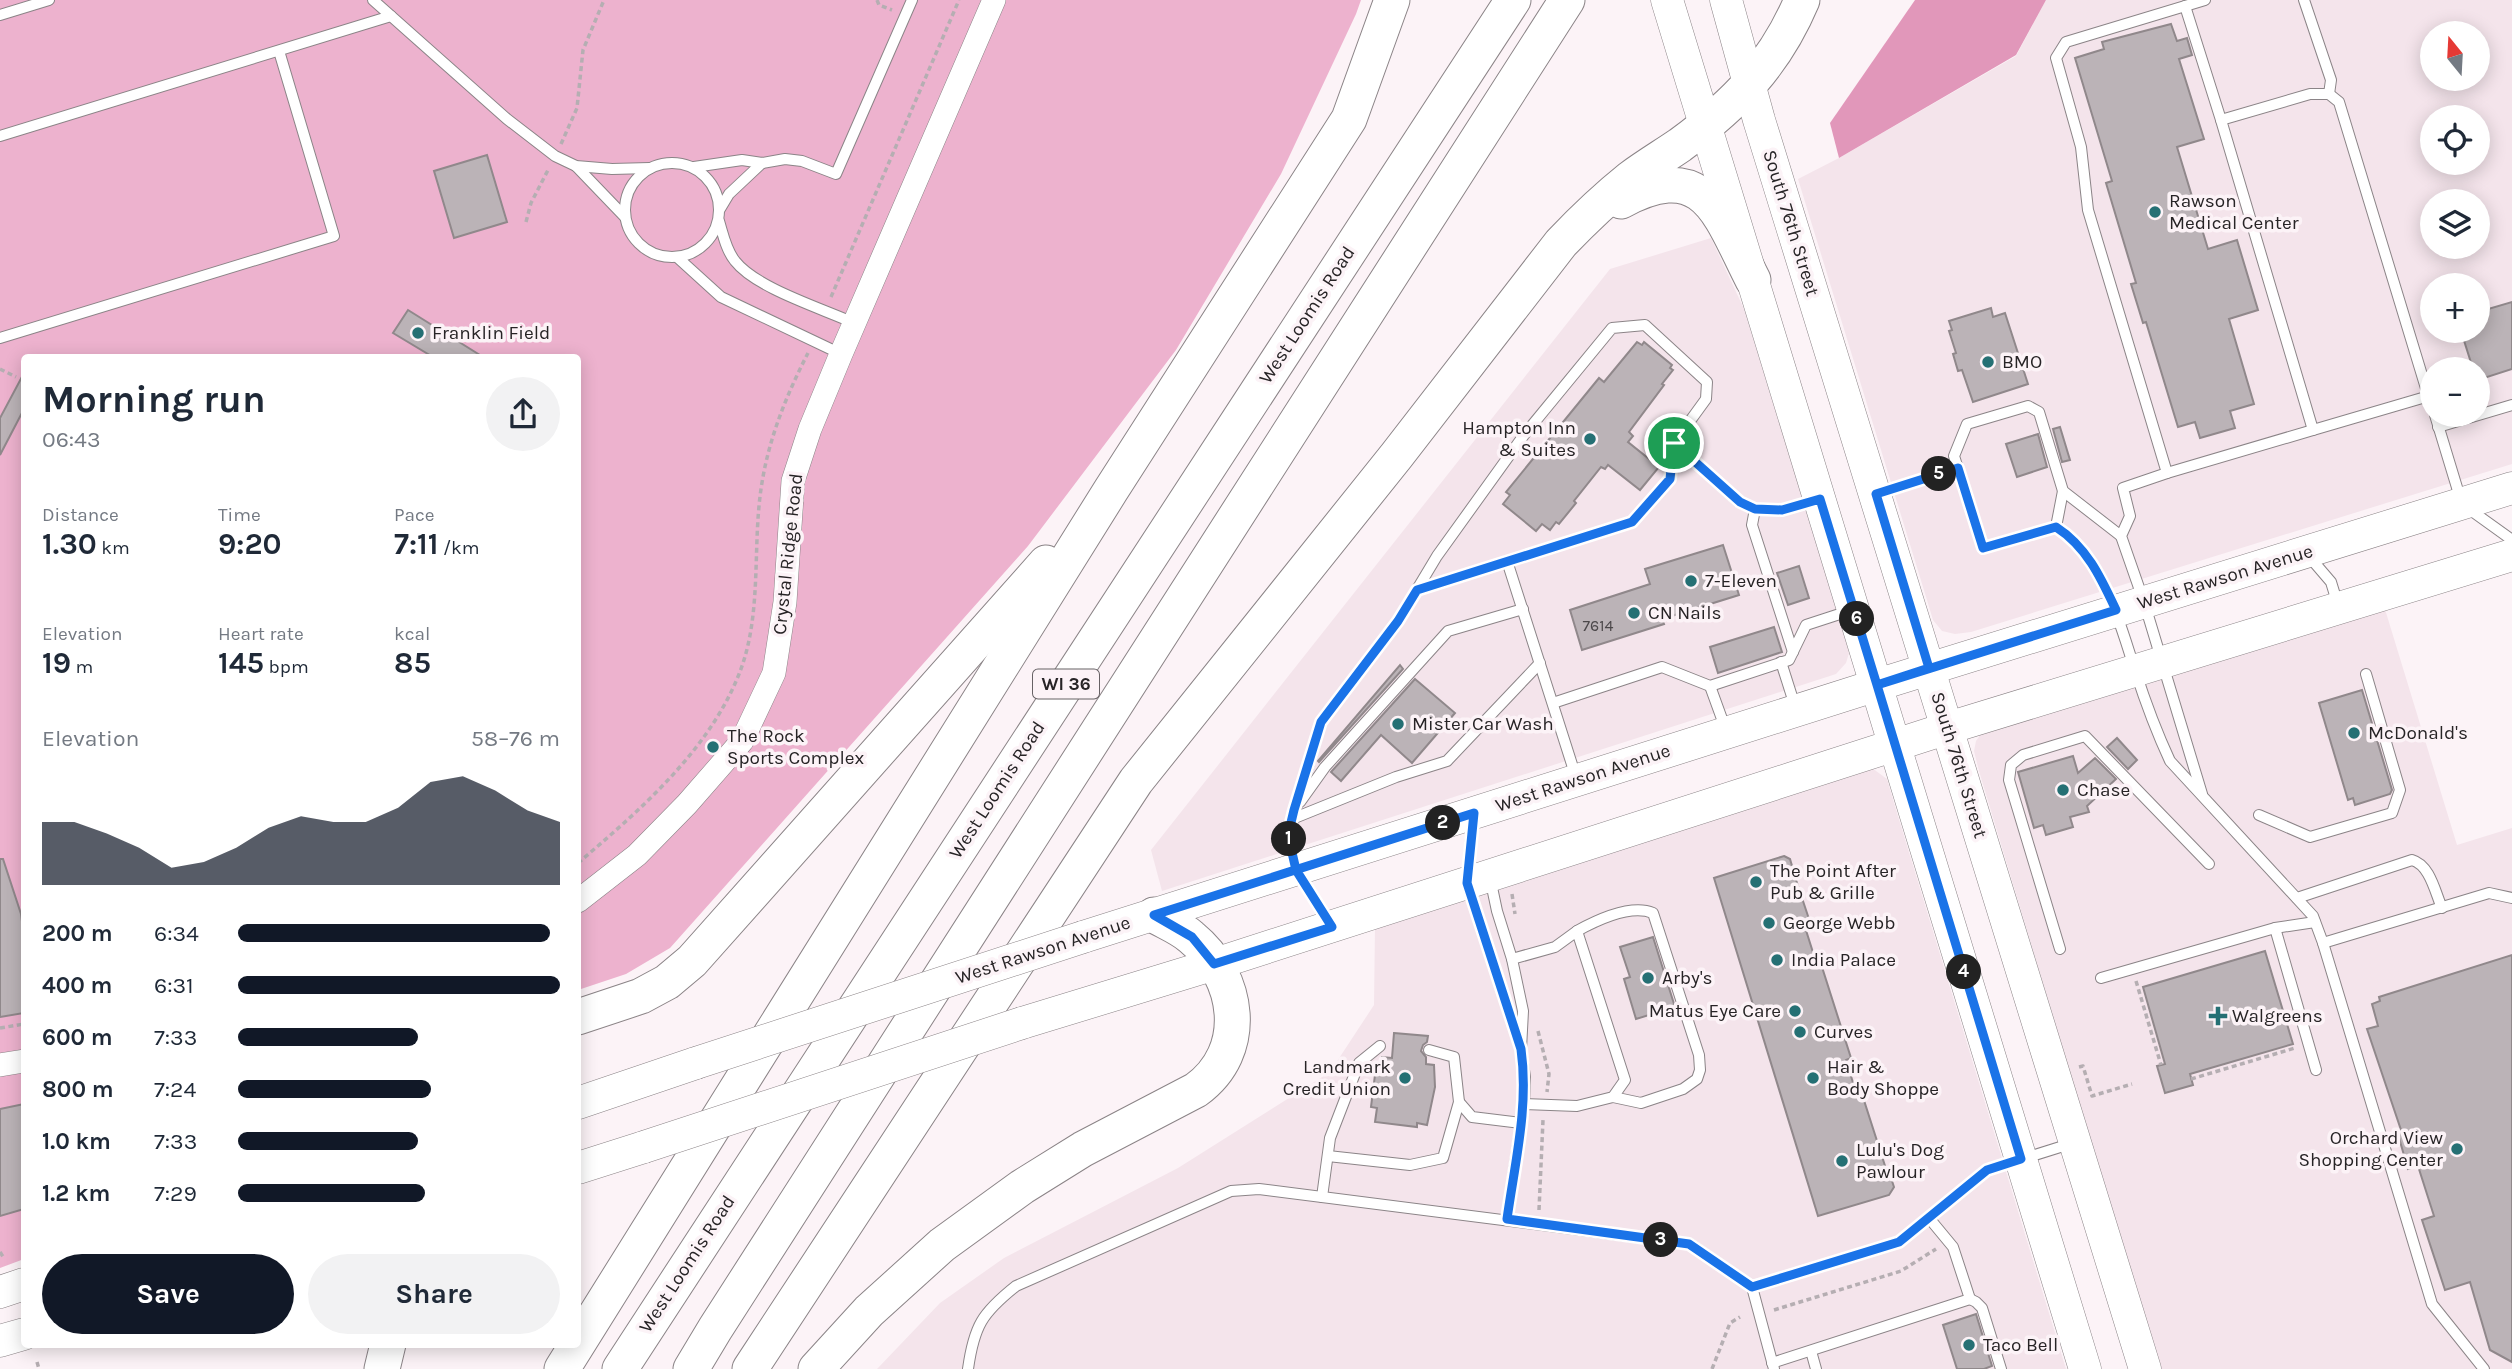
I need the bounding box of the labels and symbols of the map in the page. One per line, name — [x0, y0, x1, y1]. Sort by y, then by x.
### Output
north arrow — [2420, 21, 2490, 91]
street label: South 76th Street — [1758, 147, 1824, 299]
place label: Rawson Medical Center — [2169, 190, 2299, 234]
marker: Rawson Medical Center — [2147, 204, 2163, 220]
street label: West Loomis Road — [1254, 242, 1360, 388]
place label: Franklin Field — [432, 322, 550, 344]
marker: Franklin Field — [410, 325, 426, 341]
place label: BMO — [2002, 351, 2042, 373]
marker: BMO — [1980, 354, 1996, 370]
pin — [1644, 413, 1704, 473]
place label: Hampton Inn & Suites — [1462, 417, 1576, 461]
marker: Hampton Inn & Suites — [1582, 431, 1598, 447]
pin: 5 — [1922, 456, 1956, 491]
street label: Crystal Ridge Road — [769, 472, 807, 636]
street label: West Rawson Avenue — [2135, 540, 2315, 614]
place label: 7-Eleven — [1705, 570, 1777, 592]
marker: 7-Eleven — [1683, 573, 1699, 589]
place label: CN Nails — [1648, 602, 1722, 624]
pin: 6 — [1840, 602, 1874, 636]
marker: CN Nails — [1626, 605, 1642, 621]
house number: 7614 — [1583, 616, 1614, 635]
road number: WI 36 — [1033, 670, 1099, 698]
street label: South 76th Street — [1926, 689, 1992, 841]
place label: Mister Car Wash — [1412, 713, 1554, 735]
marker: Mister Car Wash — [1390, 716, 1406, 732]
street label: West Loomis Road — [944, 717, 1050, 863]
place label: McDonald's — [2368, 722, 2468, 744]
place label: The Rock Sports Complex — [727, 725, 864, 769]
marker: McDonald's — [2346, 725, 2362, 741]
marker: The Rock Sports Complex — [705, 739, 721, 755]
street label: West Rawson Avenue — [1493, 739, 1673, 817]
place label: Chase — [2077, 779, 2130, 801]
marker: Chase — [2055, 782, 2071, 798]
pin: 2 — [1426, 806, 1460, 840]
pin: 1 — [1272, 822, 1306, 856]
place label: The Point After Pub & Grille — [1770, 860, 1896, 904]
marker: The Point After Pub & Grille — [1748, 874, 1764, 890]
street label: West Rawson Avenue — [953, 911, 1133, 989]
place label: George Webb — [1783, 912, 1896, 934]
marker: George Webb — [1761, 915, 1777, 931]
place label: India Palace — [1791, 949, 1896, 971]
marker: India Palace — [1769, 952, 1785, 968]
pin: 4 — [1946, 954, 1982, 990]
place label: Arby's — [1662, 967, 1712, 989]
marker: Arby's — [1640, 970, 1656, 986]
place label: Matus Eye Care — [1649, 1000, 1781, 1022]
marker: Matus Eye Care — [1787, 1003, 1803, 1019]
place label: Walgreens — [2232, 1005, 2323, 1027]
marker: Walgreens — [2210, 1008, 2226, 1024]
place label: Curves — [1814, 1021, 1873, 1043]
marker: Curves — [1792, 1024, 1808, 1040]
place label: Landmark Credit Union — [1283, 1056, 1391, 1100]
place label: Hair & Body Shoppe — [1827, 1056, 1939, 1100]
marker: Landmark Credit Union — [1397, 1070, 1413, 1086]
marker: Hair & Body Shoppe — [1805, 1070, 1821, 1086]
place label: Orchard View Shopping Center — [2298, 1127, 2443, 1171]
place label: Lulu's Dog Pawlour — [1856, 1139, 1944, 1183]
marker: Orchard View Shopping Center — [2449, 1141, 2465, 1157]
marker: Lulu's Dog Pawlour — [1834, 1153, 1850, 1169]
street label: West Loomis Road — [634, 1191, 740, 1337]
pin: 3 — [1644, 1222, 1678, 1258]
place label: Taco Bell — [1983, 1334, 2058, 1356]
marker: Taco Bell — [1961, 1337, 1977, 1353]

